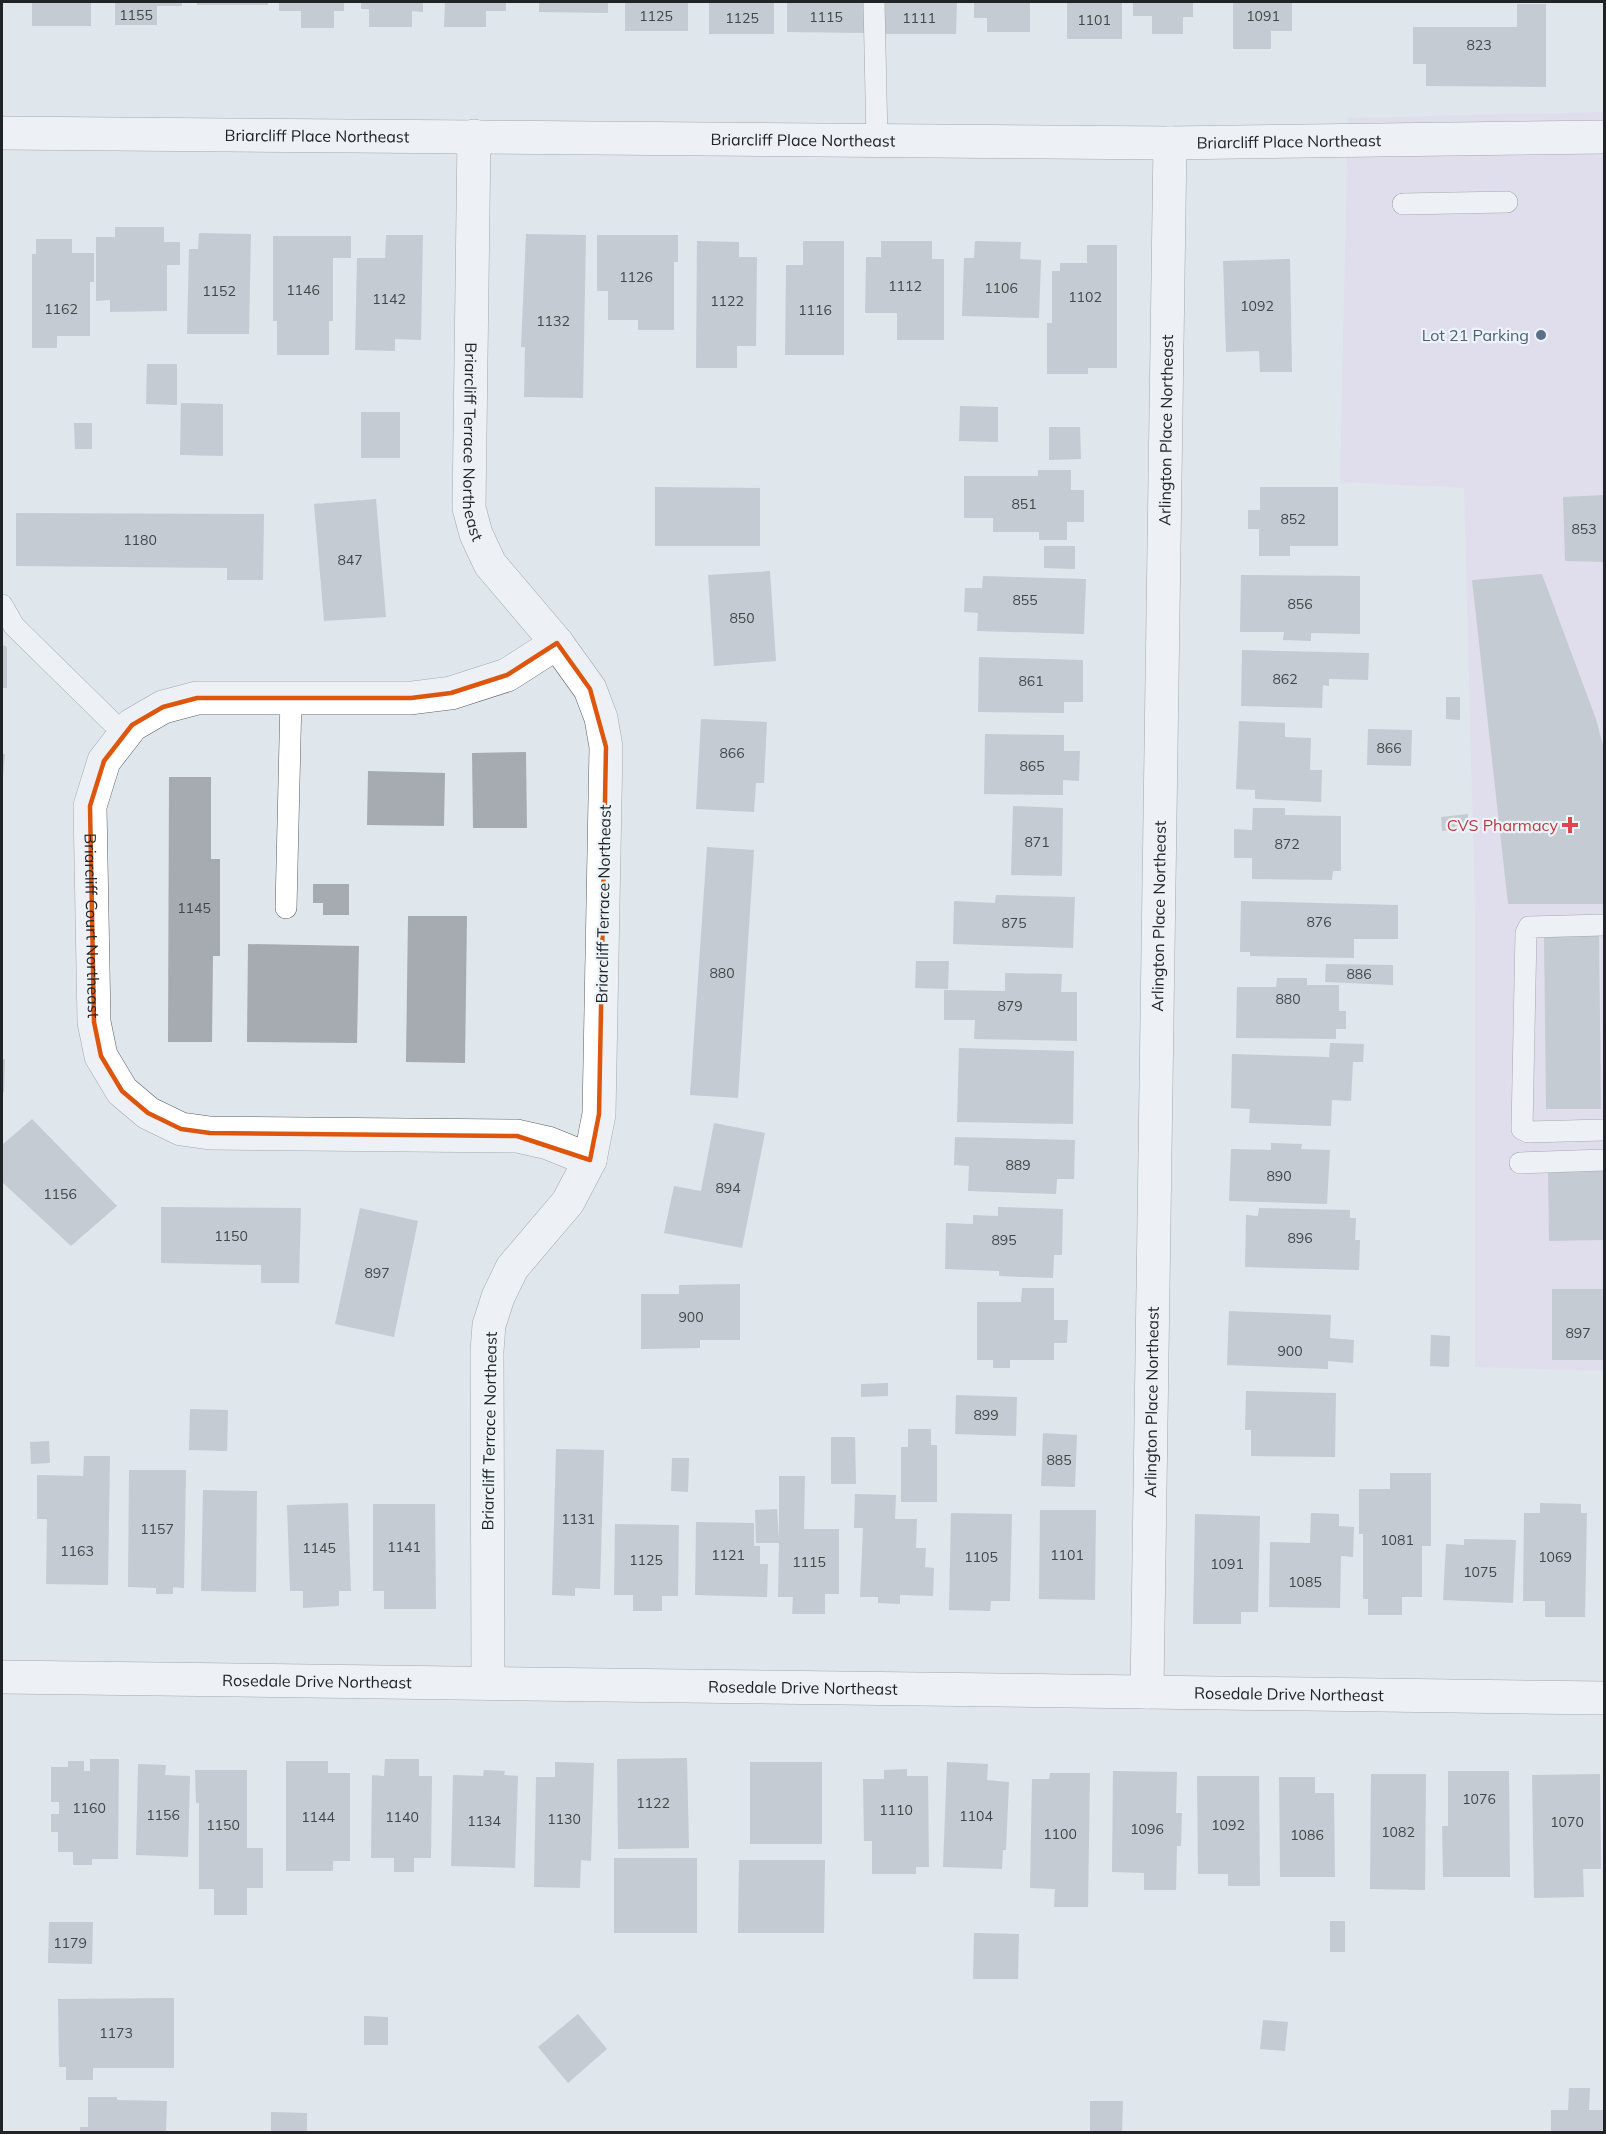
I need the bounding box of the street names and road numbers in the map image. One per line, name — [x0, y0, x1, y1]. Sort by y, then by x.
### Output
street label: Briarcliff Place Northeast — [225, 125, 410, 146]
street label: Briarcliff Place Northeast — [710, 129, 896, 151]
street label: Briarcliff Place Northeast — [1196, 130, 1382, 153]
street label: Arlington Place Northeast — [1154, 334, 1177, 526]
street label: Briarcliff Terrace Northeast — [459, 342, 488, 545]
street label: Briarcliff Terrace Northeast — [591, 804, 615, 1004]
street label: Arlington Place Northeast — [1147, 820, 1170, 1012]
street label: Briarcliff Court Northeast — [81, 833, 104, 1019]
street label: Arlington Place Northeast — [1140, 1306, 1163, 1498]
street label: Briarcliff Terrace Northeast — [477, 1331, 501, 1531]
street label: Rosedale Drive Northeast — [222, 1670, 412, 1692]
street label: Rosedale Drive Northeast — [708, 1676, 898, 1699]
street label: Rosedale Drive Northeast — [1194, 1683, 1384, 1705]

